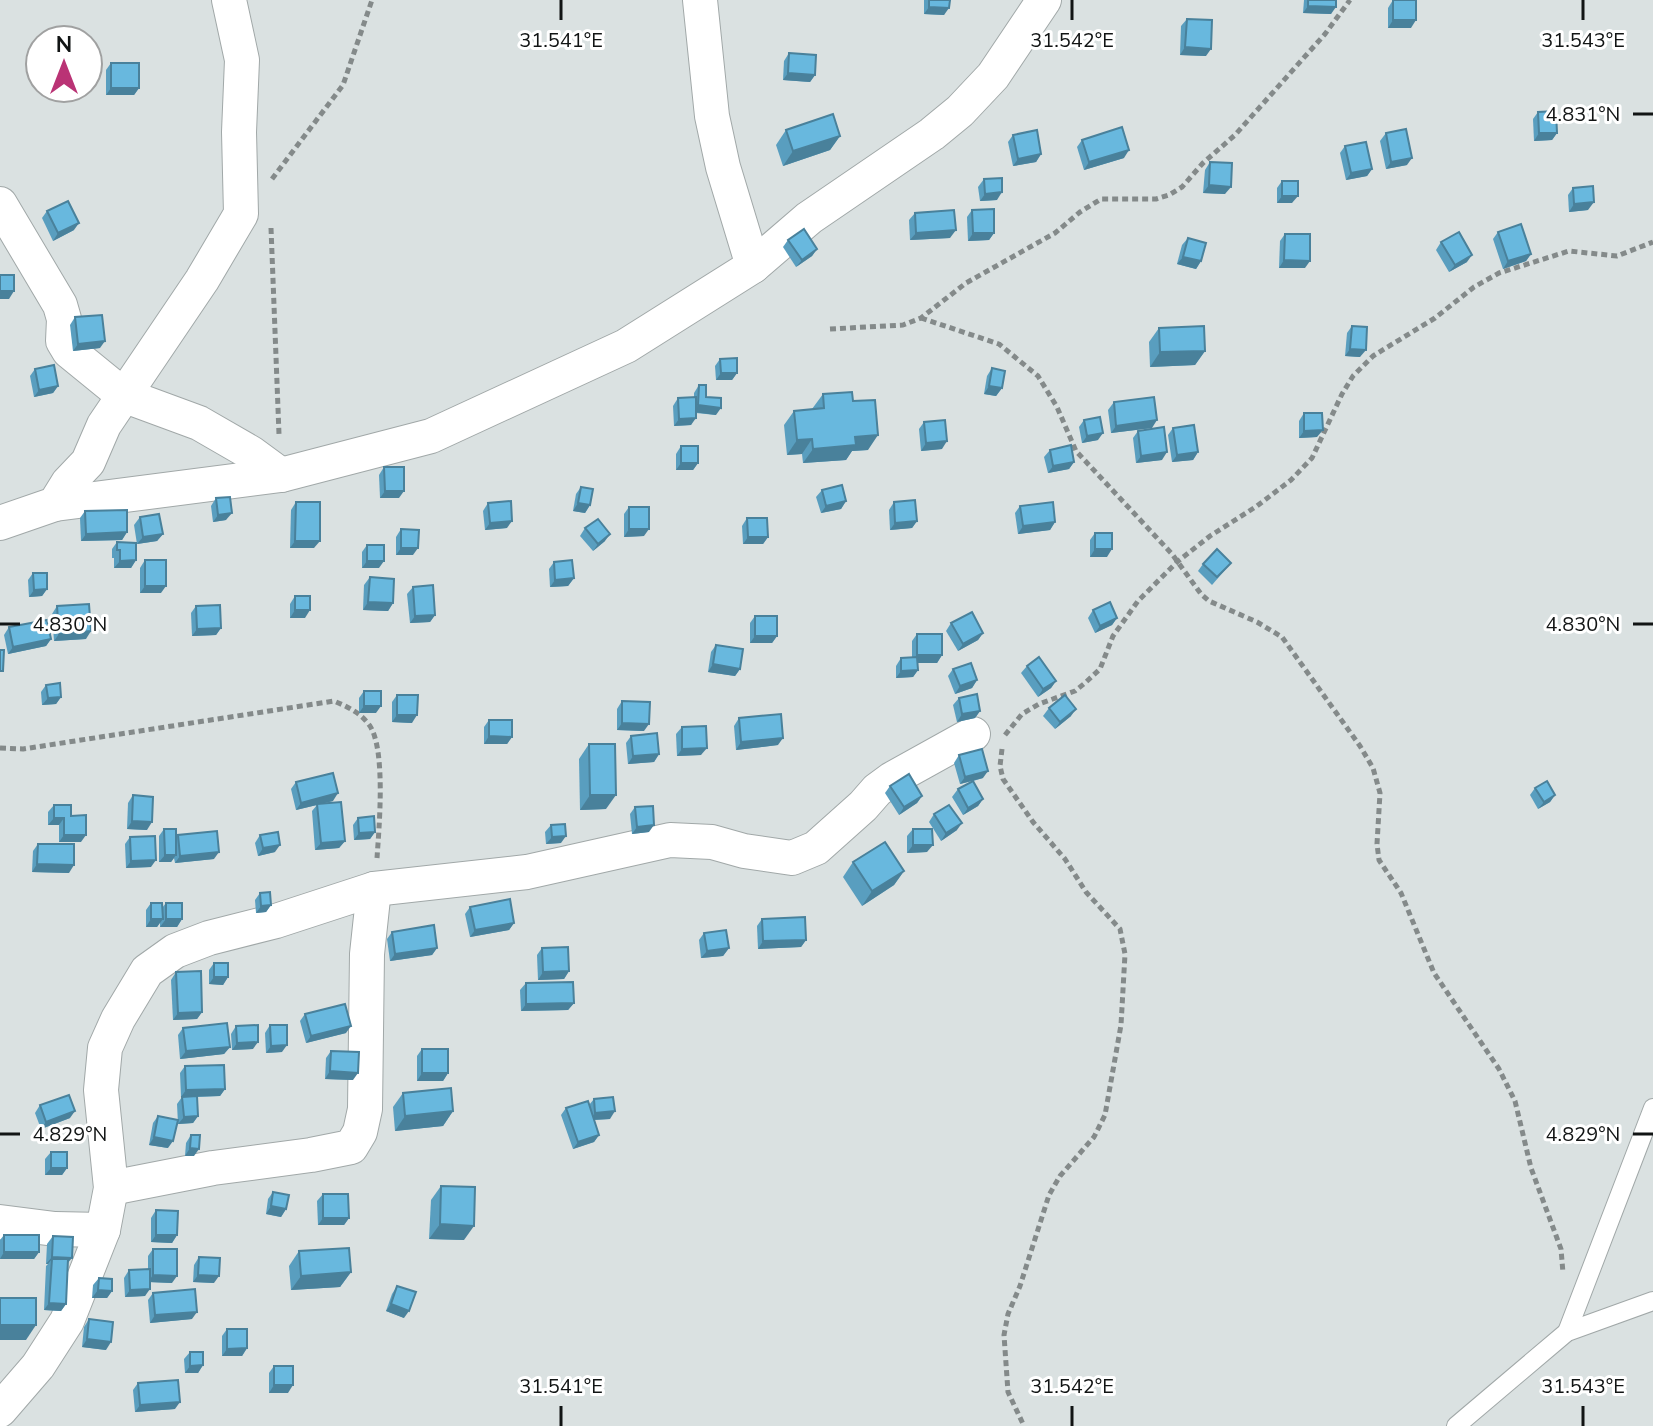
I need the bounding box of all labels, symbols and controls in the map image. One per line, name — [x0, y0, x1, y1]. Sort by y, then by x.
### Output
north arrow — [24, 24, 104, 104]
text: 31.541°E — [519, 27, 603, 54]
text: 31.542°E — [1030, 27, 1114, 54]
text: 31.543°E — [1541, 27, 1625, 54]
text: N — [56, 30, 72, 60]
text: 4.831°N — [1546, 101, 1620, 128]
text: 4.830°N — [33, 611, 107, 638]
text: 4.830°N — [1546, 611, 1620, 638]
text: 4.829°N — [33, 1121, 107, 1148]
text: 4.829°N — [1546, 1121, 1620, 1148]
text: 31.541°E — [519, 1373, 603, 1400]
text: 31.542°E — [1030, 1373, 1114, 1400]
text: 31.543°E — [1541, 1373, 1625, 1400]

